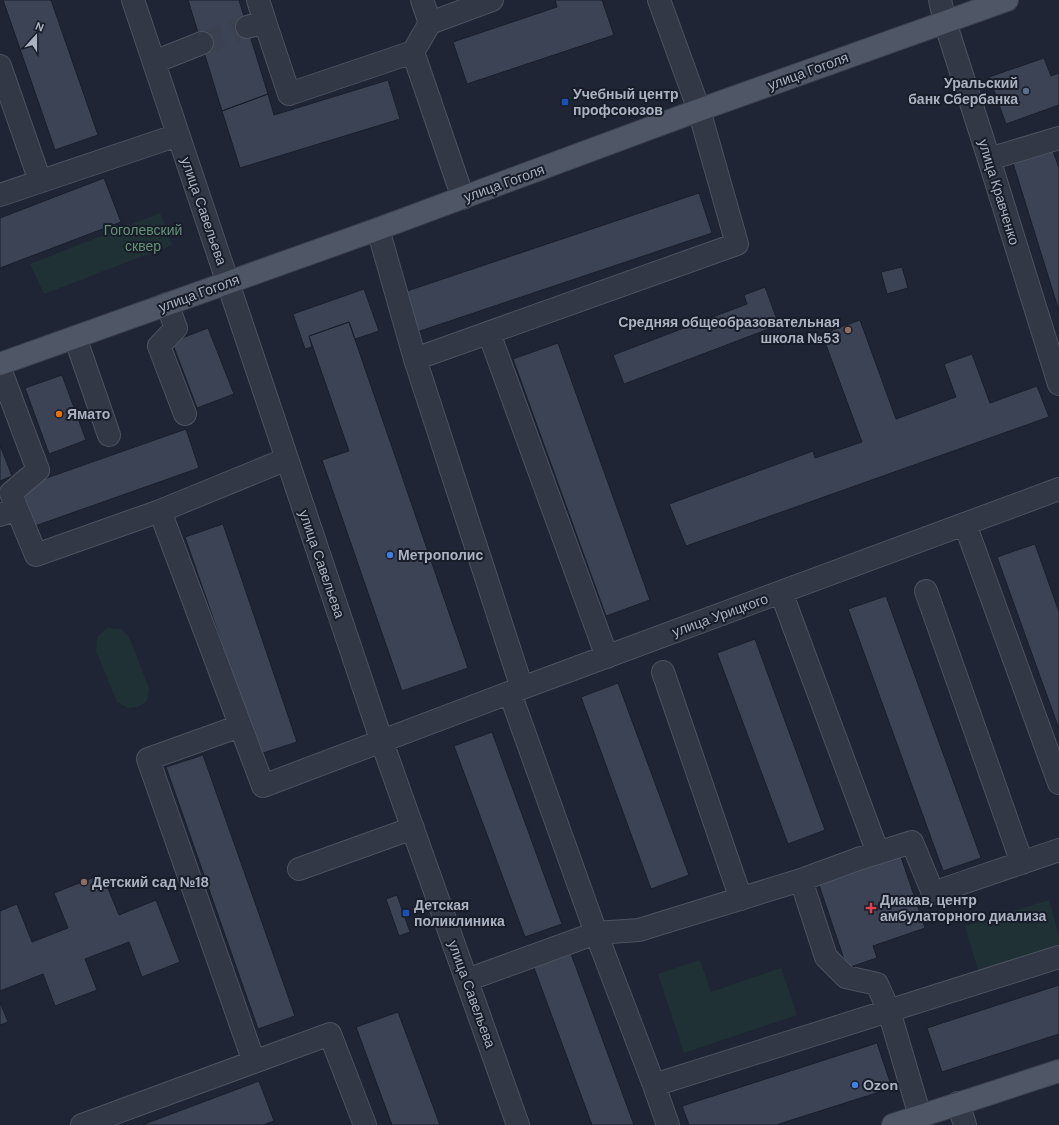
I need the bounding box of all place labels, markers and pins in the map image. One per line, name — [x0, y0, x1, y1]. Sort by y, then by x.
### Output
place label: Уральский банк Сбербанка — [908, 74, 1018, 108]
place label: Учебный центр профсоюзов — [573, 85, 679, 119]
marker: Уральский банк Сбербанка — [1021, 86, 1031, 96]
marker: Учебный центр профсоюзов — [560, 97, 570, 107]
place label: Средняя общеобразовательная школа №53 — [618, 313, 840, 347]
marker: Средняя общеобразовательная школа №53 — [843, 325, 853, 335]
place label: Ямато — [67, 405, 110, 423]
marker: Ямато — [54, 409, 64, 419]
place label: Метрополис — [398, 546, 483, 564]
marker: Метрополис — [385, 550, 395, 560]
place label: Детский сад №18 — [92, 873, 209, 891]
marker: Детский сад №18 — [79, 877, 89, 887]
place label: Диакав, центр амбулаторного диализа — [880, 891, 1047, 925]
place label: Детская поликлиника — [414, 896, 505, 930]
marker: Диакав, центр амбулаторного диализа — [865, 902, 877, 914]
marker: Детская поликлиника — [401, 908, 411, 918]
place label: Ozon — [863, 1076, 898, 1094]
marker: Ozon — [850, 1080, 860, 1090]

